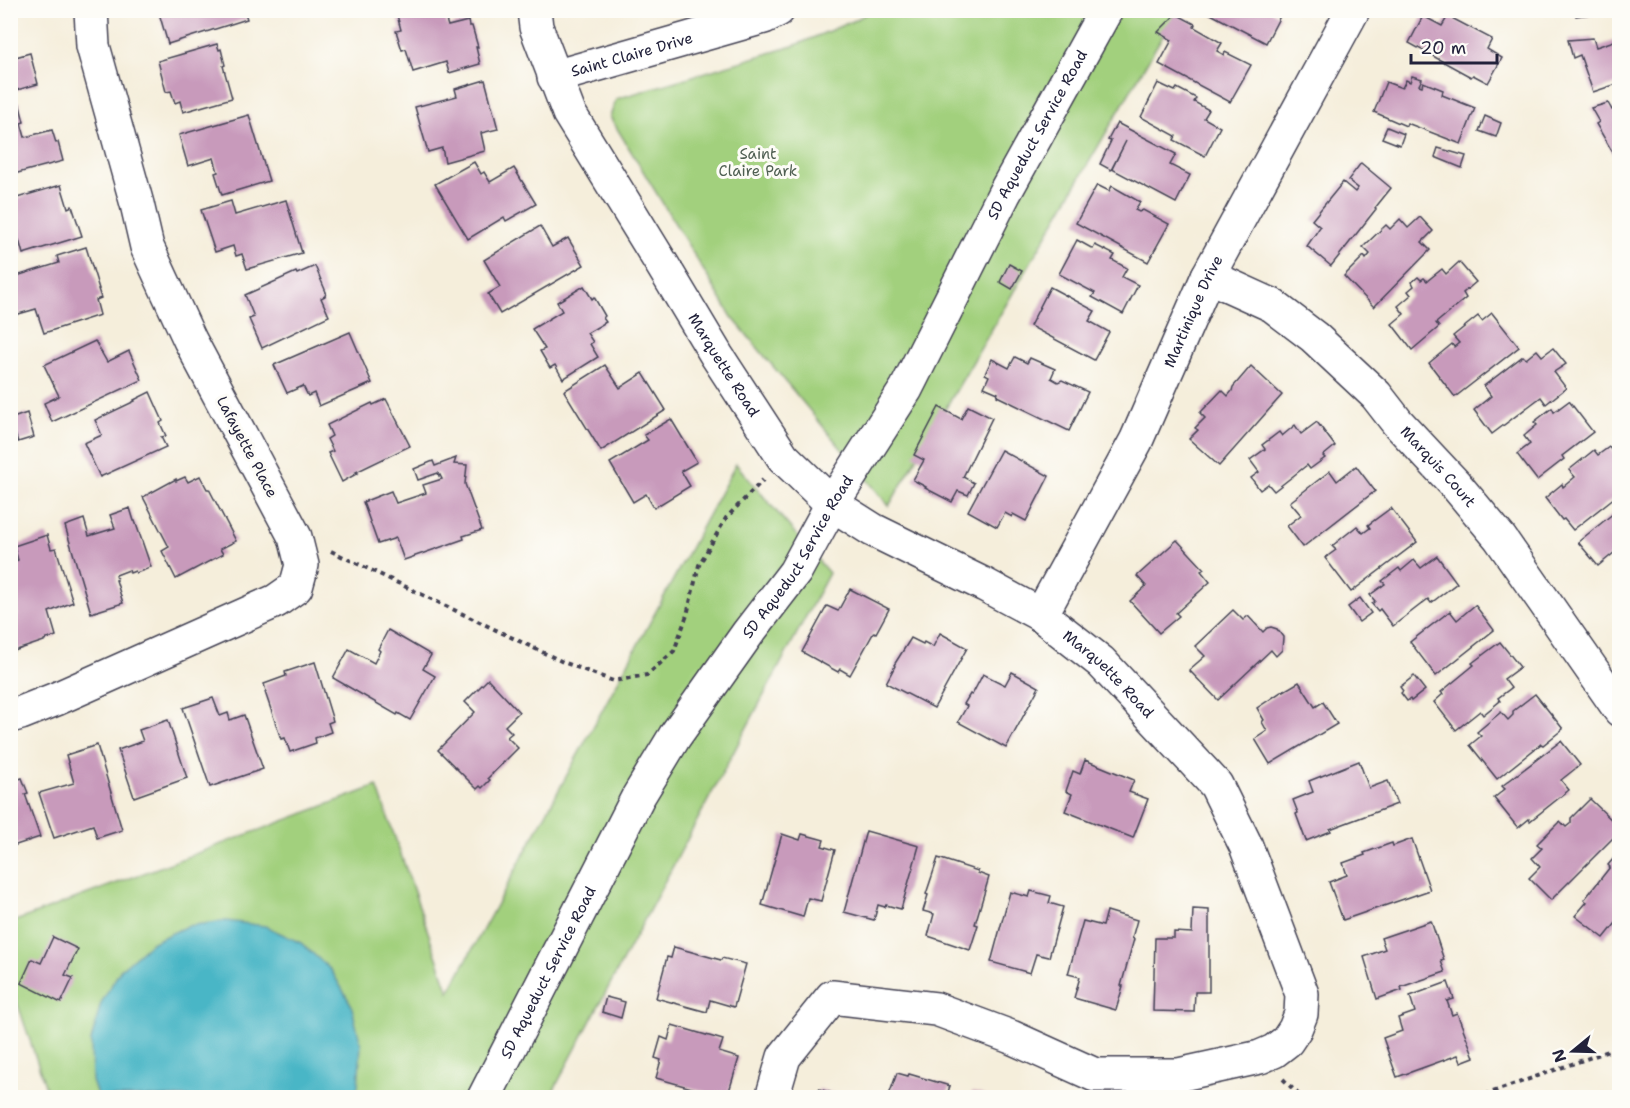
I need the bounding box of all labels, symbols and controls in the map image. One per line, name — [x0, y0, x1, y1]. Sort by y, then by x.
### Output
scale bar — [1411, 27, 1496, 65]
street label: Saint Claire Drive — [569, 28, 695, 82]
text: 20 m — [1420, 36, 1466, 60]
street label: SD Aqueduct Service Road — [983, 46, 1092, 223]
park label: Saint Claire Park — [719, 144, 797, 181]
street label: Martinique Drive — [1159, 252, 1227, 371]
street label: Marquette Road — [684, 309, 764, 421]
street label: Lafayette Place — [212, 393, 282, 501]
street label: Marquis Court — [1396, 422, 1480, 512]
street label: SD Aqueduct Service Road — [738, 471, 858, 642]
street label: Marquette Road — [1059, 626, 1159, 723]
street label: SD Aqueduct Service Road — [496, 883, 601, 1062]
north arrow — [1543, 1021, 1603, 1081]
text: N — [1547, 1046, 1571, 1065]

